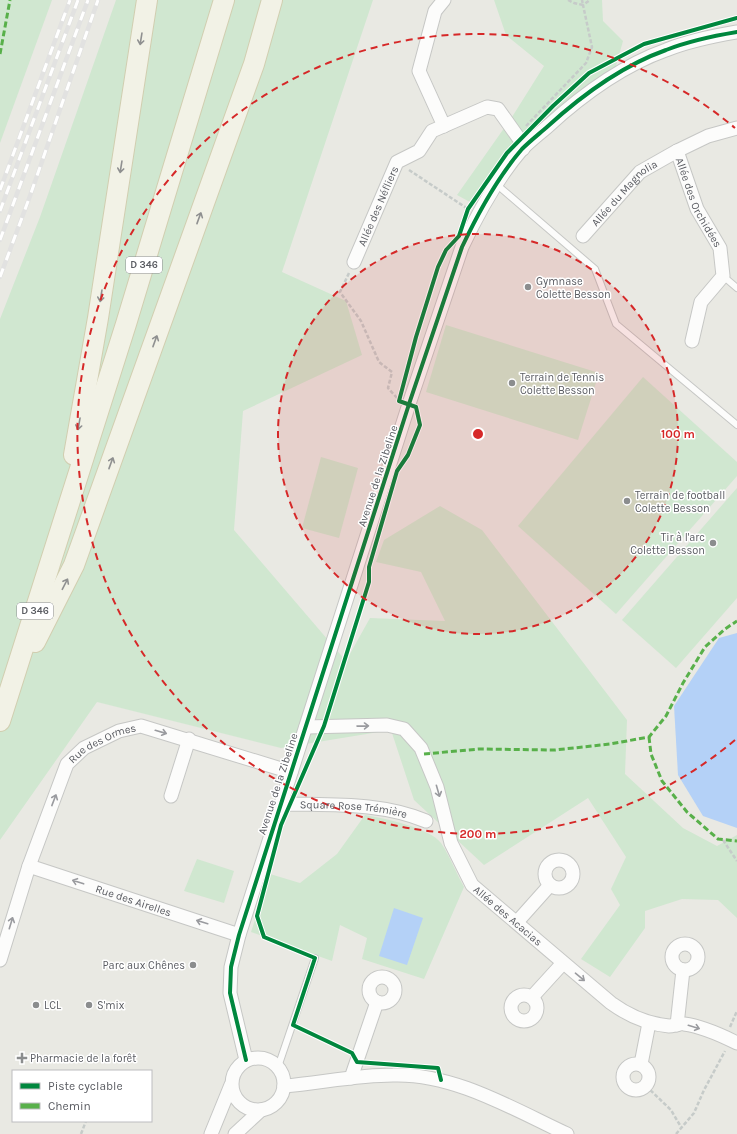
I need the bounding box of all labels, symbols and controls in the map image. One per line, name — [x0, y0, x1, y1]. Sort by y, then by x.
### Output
one-way arrow — [137, 32, 145, 45]
street label: Allée des Orchidées — [673, 156, 725, 250]
street label: Allée du Magnolia — [588, 157, 660, 229]
one-way arrow — [117, 160, 125, 173]
street label: Allée des Néfliers — [355, 164, 401, 248]
one-way arrow — [196, 212, 203, 225]
road number: D 346 — [126, 257, 162, 273]
place label: Gymnase Colette Besson — [536, 275, 611, 301]
marker: Gymnase Colette Besson — [523, 282, 533, 292]
one-way arrow — [97, 289, 105, 302]
one-way arrow — [152, 334, 159, 347]
place label: Terrain de Tennis Colette Besson — [520, 371, 605, 397]
marker: Terrain de Tennis Colette Besson — [507, 378, 517, 388]
one-way arrow — [75, 417, 83, 430]
street label: Avenue de la Zibeline — [355, 423, 401, 528]
centre of rings — [471, 427, 485, 441]
text: 100 m — [661, 427, 695, 441]
one-way arrow — [108, 457, 115, 470]
place label: Terrain de football Colette Besson — [635, 489, 725, 515]
marker: Terrain de football Colette Besson — [622, 496, 632, 506]
place label: Tir à l'arc Colette Besson — [630, 531, 705, 557]
marker: Tir à l'arc Colette Besson — [708, 538, 718, 548]
one-way arrow — [62, 578, 69, 590]
road number: D 346 — [17, 603, 53, 619]
street label: Rue des Ormes — [66, 721, 137, 766]
one-way arrow — [356, 722, 369, 730]
one-way arrow — [154, 729, 167, 736]
street label: Avenue de la Zibeline — [255, 731, 301, 836]
one-way arrow — [435, 784, 442, 797]
one-way arrow — [50, 794, 58, 806]
street label: Square Rose Trémière — [300, 798, 409, 821]
text: 200 m — [460, 827, 496, 841]
one-way arrow — [72, 878, 85, 885]
street label: Rue des Airelles — [94, 882, 173, 919]
street label: Allée des Acacias — [471, 883, 545, 948]
one-way arrow — [8, 917, 16, 929]
one-way arrow — [196, 918, 209, 925]
place label: Parc aux Chênes — [103, 959, 185, 972]
marker: Parc aux Chênes — [188, 960, 198, 970]
one-way arrow — [574, 972, 585, 981]
place label: LCL — [44, 999, 62, 1012]
place label: S'mix — [97, 999, 125, 1012]
marker: LCL — [31, 1000, 41, 1010]
marker: S'mix — [84, 1000, 94, 1010]
one-way arrow — [687, 1024, 700, 1031]
place label: Pharmacie de la forêt — [30, 1052, 136, 1065]
marker: Pharmacie de la forêt — [17, 1053, 27, 1063]
legend — [12, 1070, 152, 1122]
text: Piste cyclable — [48, 1079, 123, 1093]
text: Chemin — [48, 1099, 91, 1113]

